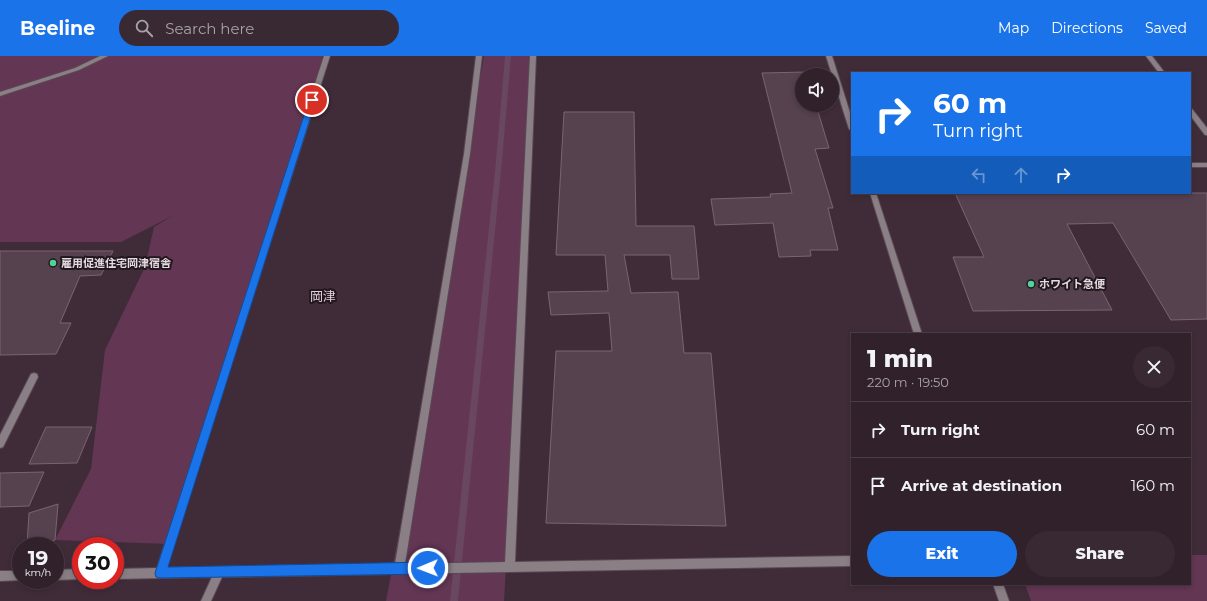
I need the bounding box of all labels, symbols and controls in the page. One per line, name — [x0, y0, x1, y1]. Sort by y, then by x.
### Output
search box — [119, 10, 399, 46]
text: Beeline — [20, 17, 95, 40]
icon: search — [133, 17, 155, 39]
text: Search here — [165, 19, 254, 38]
text: Map — [998, 19, 1029, 37]
text: Directions — [1051, 19, 1123, 37]
text: Saved — [1145, 19, 1187, 37]
map controls — [795, 68, 839, 112]
button: sound — [795, 68, 839, 112]
pin — [295, 83, 329, 117]
text: 60 m — [933, 86, 1007, 120]
icon: right — [867, 88, 919, 140]
icon: arrive — [301, 89, 323, 111]
text: Turn right — [933, 120, 1023, 142]
icon: left — [968, 164, 990, 186]
icon: ahead — [1010, 164, 1032, 186]
icon: right — [1052, 164, 1074, 186]
place label: 雇用促進住宅岡津宿舎 — [61, 256, 172, 270]
marker: 雇用促進住宅岡津宿舎 — [48, 258, 58, 268]
place label: ホワイト急便 — [1039, 277, 1106, 291]
marker: ホワイト急便 — [1026, 279, 1036, 289]
district label: 岡津 — [310, 288, 336, 304]
text: 1 min — [867, 344, 933, 373]
button: close — [1133, 346, 1175, 388]
text: 220 m · 19:50 — [867, 374, 949, 390]
icon: right — [867, 419, 889, 441]
text: Turn right — [901, 420, 980, 439]
text: 60 m — [1136, 420, 1175, 439]
icon: arrive — [867, 475, 889, 497]
text: Arrive at destination — [901, 476, 1062, 495]
text: 160 m — [1131, 476, 1175, 495]
button: Exit — [867, 531, 1017, 577]
button: Share — [1025, 531, 1175, 577]
speed limit sign: 30 — [72, 537, 124, 589]
text: 19 — [28, 546, 48, 570]
position arrow — [407, 547, 449, 589]
text: km/h — [25, 566, 51, 579]

